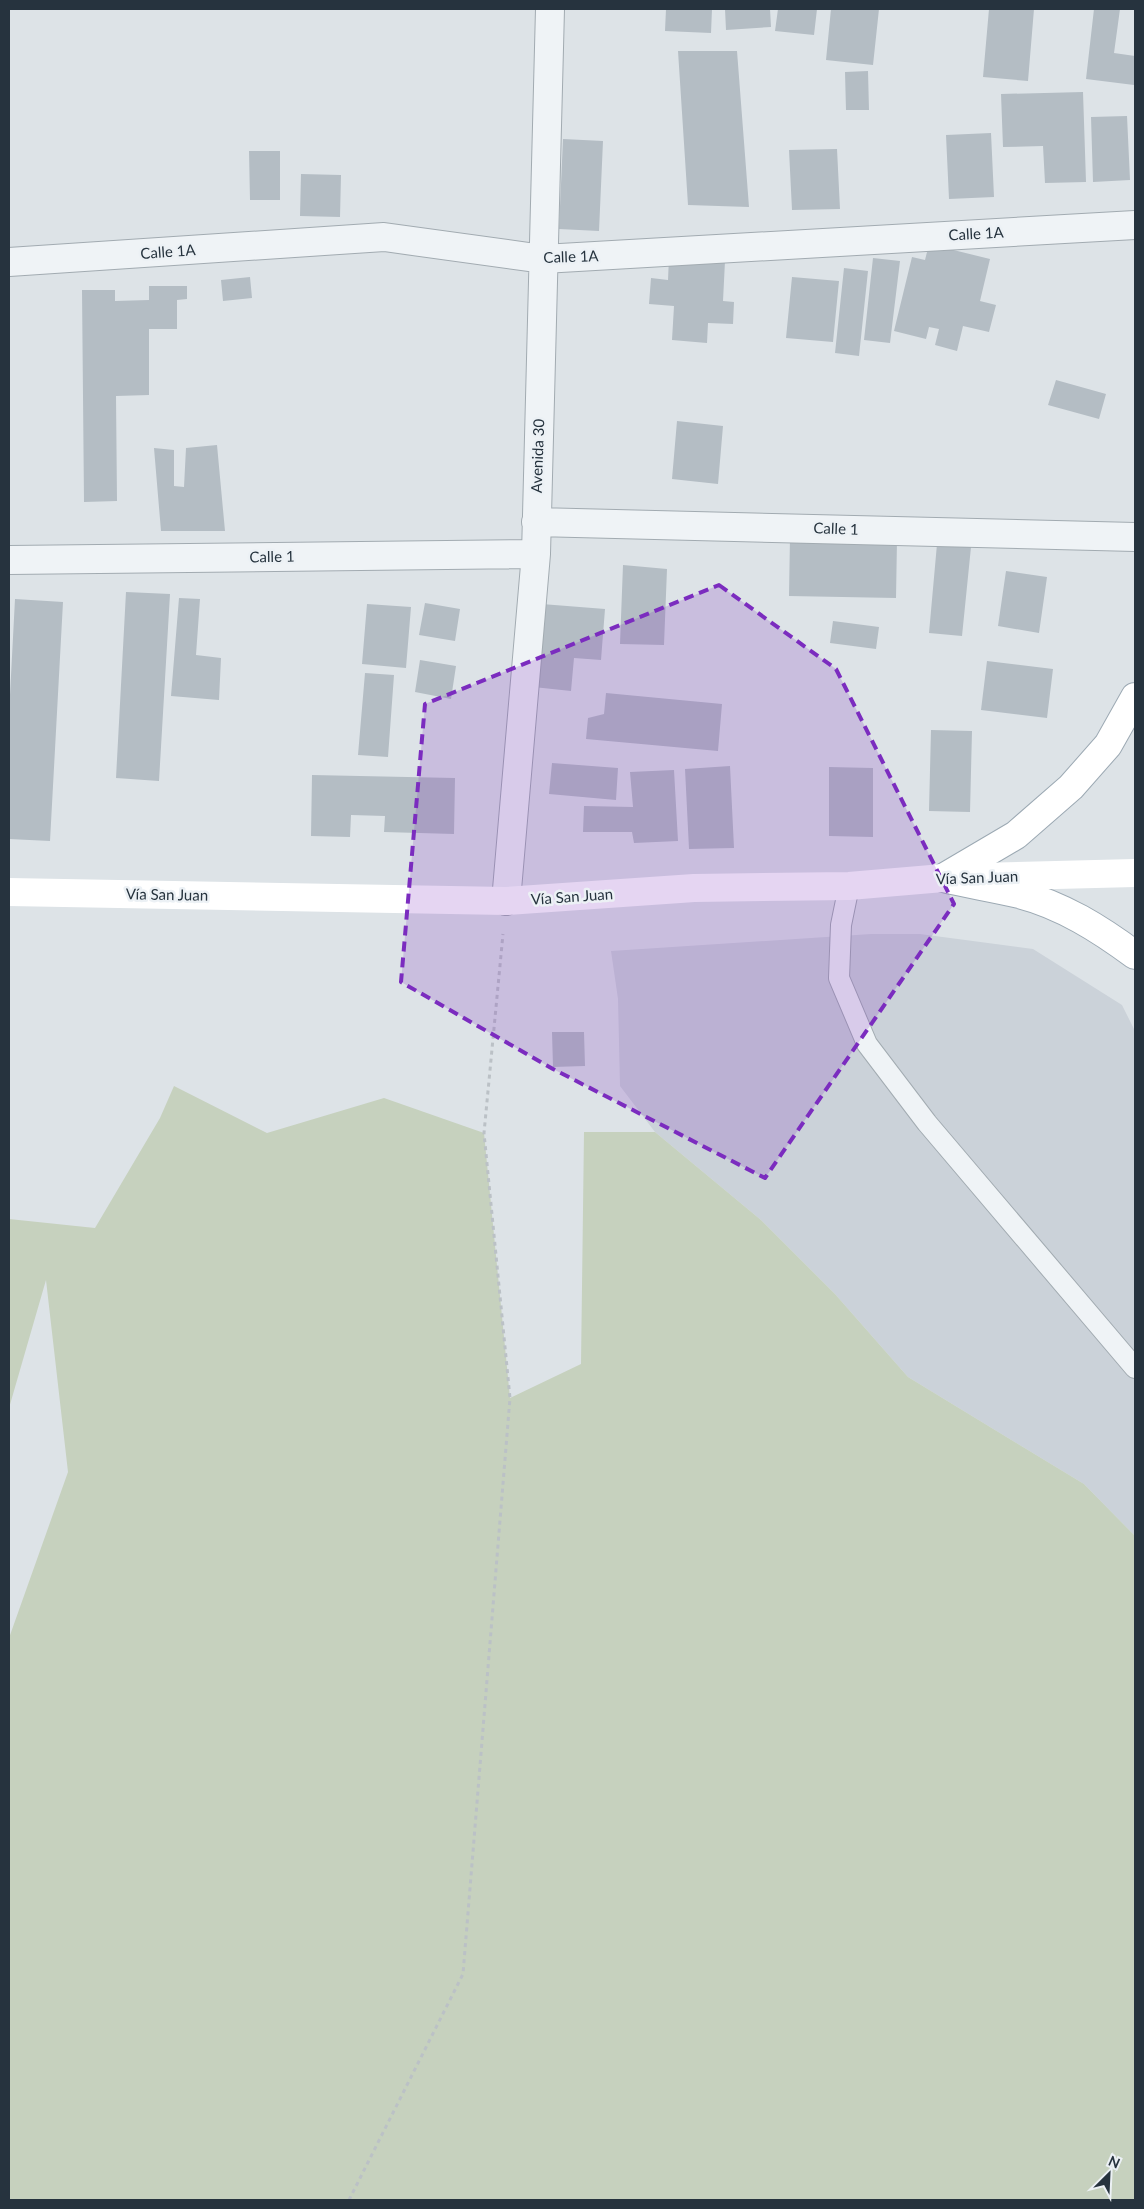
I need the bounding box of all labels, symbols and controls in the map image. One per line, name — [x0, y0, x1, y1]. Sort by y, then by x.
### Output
street label: Calle 1A — [948, 223, 1005, 243]
street label: Calle 1A — [140, 240, 197, 262]
street label: Calle 1A — [543, 246, 600, 266]
street label: Avenida 30 — [527, 418, 547, 493]
street label: Calle 1 — [813, 518, 859, 538]
street label: Calle 1 — [249, 547, 295, 565]
street label: Vía San Juan — [936, 867, 1018, 887]
street label: Vía San Juan — [126, 884, 208, 904]
street label: Vía San Juan — [530, 884, 614, 908]
north arrow — [1084, 2149, 1134, 2199]
text: N — [1106, 2152, 1123, 2172]

